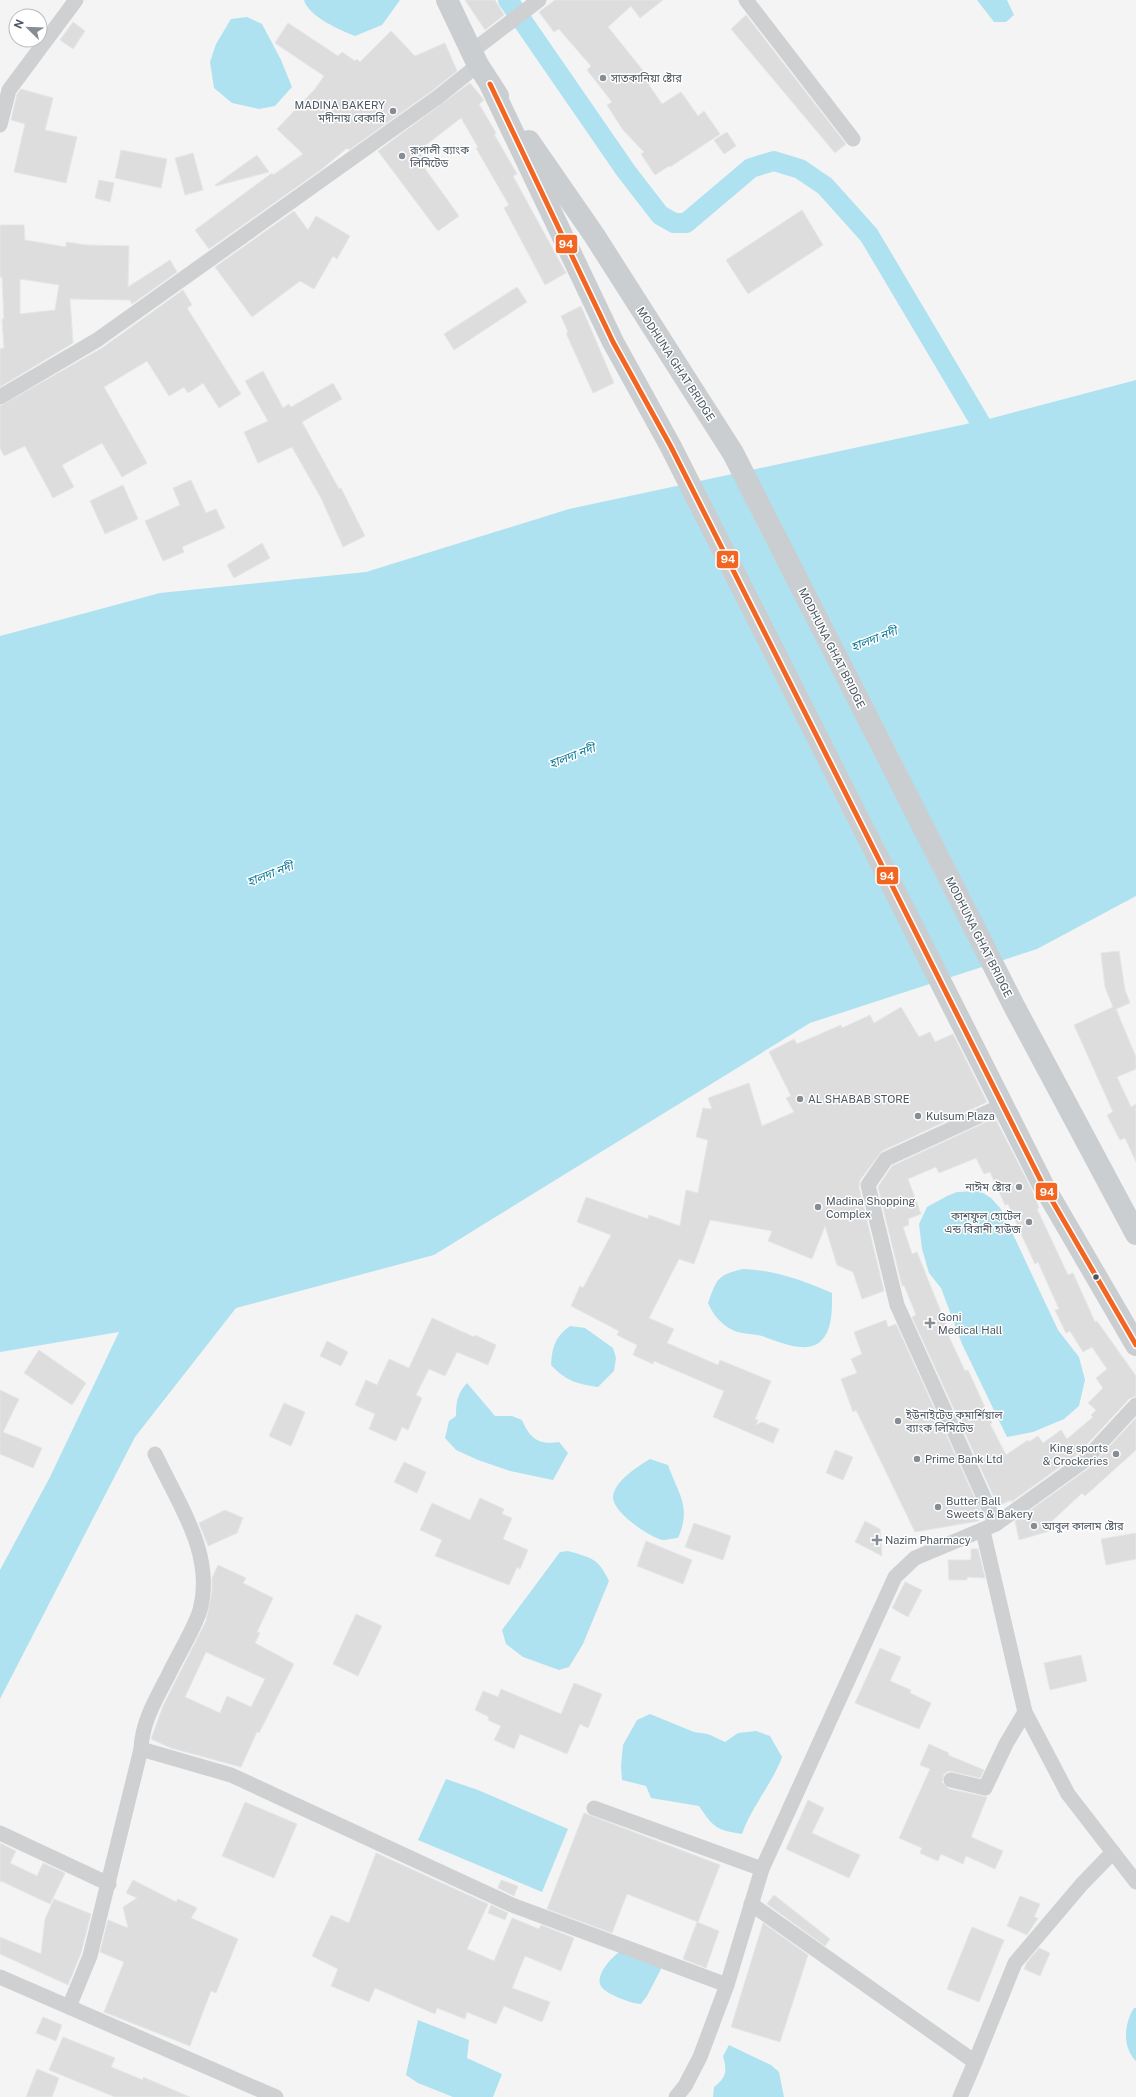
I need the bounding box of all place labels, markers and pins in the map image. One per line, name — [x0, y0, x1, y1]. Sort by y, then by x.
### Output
place label: সাতকানিয়া ষ্টোর — [610, 72, 682, 84]
marker: সাতকানিয়া ষ্টোর — [598, 73, 608, 83]
place label: MADINA BAKERY মদীনায় বেকারি — [294, 99, 385, 124]
marker: MADINA BAKERY মদীনায় বেকারি — [388, 106, 398, 116]
place label: রূপালী ব্যাংক লিমিটেড — [409, 144, 469, 169]
marker: রূপালী ব্যাংক লিমিটেড — [397, 151, 407, 161]
place label: AL SHABAB STORE — [808, 1093, 910, 1105]
marker: AL SHABAB STORE — [795, 1094, 805, 1104]
place label: Kulsum Plaza — [926, 1110, 995, 1122]
marker: Kulsum Plaza — [913, 1111, 923, 1121]
place label: নাঈম ষ্টোর — [964, 1181, 1011, 1193]
marker: নাঈম ষ্টোর — [1014, 1182, 1024, 1192]
place label: Madina Shopping Complex — [826, 1195, 915, 1220]
marker: Madina Shopping Complex — [813, 1202, 823, 1212]
place label: কাশফুল হোটেল এন্ড বিরানী হাউজ — [944, 1210, 1022, 1235]
marker: কাশফুল হোটেল এন্ড বিরানী হাউজ — [1024, 1217, 1034, 1227]
unlabelled marker — [1091, 1272, 1101, 1282]
place label: Goni Medical Hall — [938, 1311, 1002, 1336]
marker: Goni Medical Hall — [925, 1318, 935, 1328]
place label: ইউনাইটেড কমার্শিয়াল ব্যাংক লিমিটেড — [905, 1408, 1003, 1434]
marker: ইউনাইটেড কমার্শিয়াল ব্যাংক লিমিটেড — [893, 1416, 903, 1426]
place label: King sports & Crockeries — [1043, 1442, 1108, 1467]
marker: King sports & Crockeries — [1111, 1449, 1121, 1459]
place label: Prime Bank Ltd — [925, 1453, 1003, 1465]
marker: Prime Bank Ltd — [912, 1454, 922, 1464]
place label: Butter Ball Sweets & Bakery — [946, 1495, 1033, 1520]
marker: Butter Ball Sweets & Bakery — [933, 1502, 943, 1512]
place label: আবুল কালাম ষ্টোর — [1041, 1520, 1124, 1533]
marker: আবুল কালাম ষ্টোর — [1029, 1521, 1039, 1531]
place label: Nazim Pharmacy — [885, 1534, 971, 1546]
marker: Nazim Pharmacy — [872, 1535, 882, 1545]

